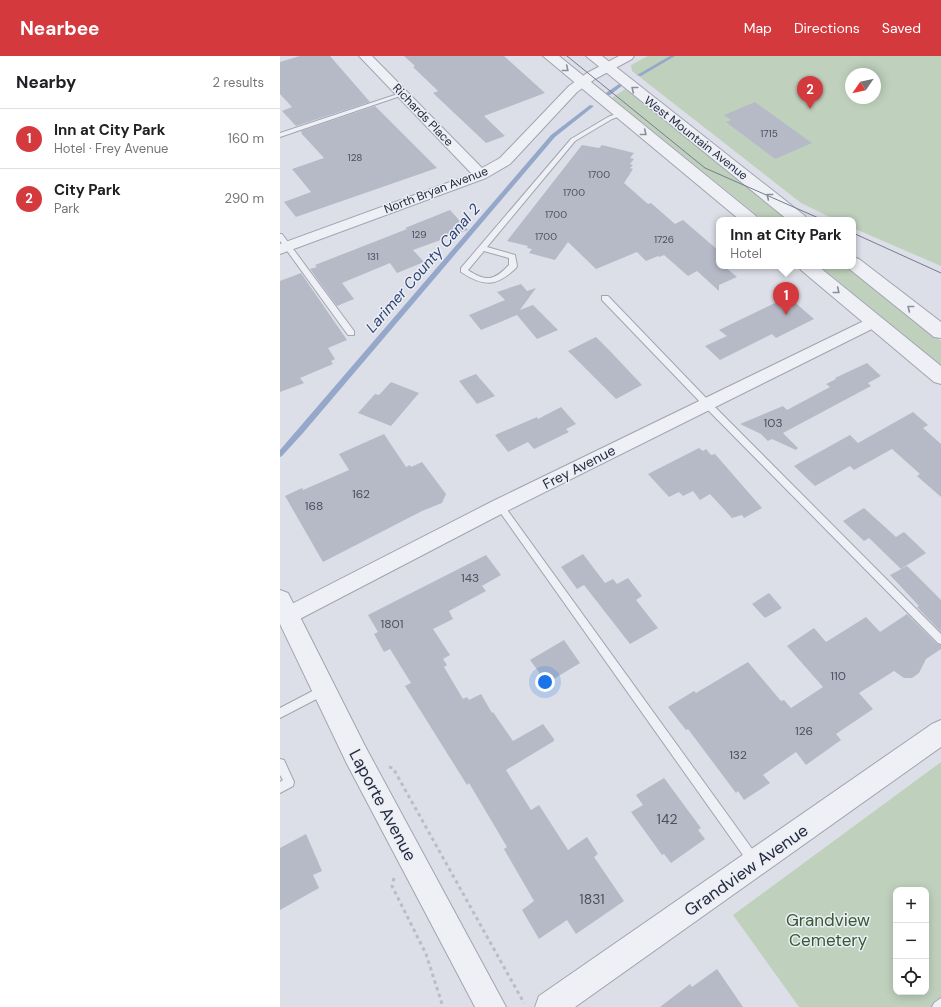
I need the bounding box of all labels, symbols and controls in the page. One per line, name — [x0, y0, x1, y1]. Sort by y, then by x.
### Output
text: Nearbee — [20, 16, 100, 41]
text: Map — [744, 19, 772, 37]
text: Directions — [794, 19, 860, 37]
text: Saved — [882, 19, 921, 37]
one-way arrow — [561, 64, 569, 71]
north arrow — [845, 68, 881, 104]
text: Nearby — [16, 71, 76, 93]
text: 2 results — [213, 74, 264, 91]
pin: 2 — [797, 76, 823, 109]
street label: Richards Place — [389, 80, 457, 150]
one-way arrow — [632, 87, 639, 94]
street label: West Mountain Avenue — [641, 92, 751, 184]
text: Inn at City Park — [54, 120, 165, 140]
house number: 1715 — [760, 127, 778, 140]
one-way arrow — [640, 129, 647, 136]
text: 1 — [27, 130, 31, 147]
text: 160 m — [228, 130, 264, 147]
text: Hotel · Frey Avenue — [54, 140, 169, 157]
house number: 128 — [348, 151, 362, 164]
street label: North Bryan Avenue — [382, 163, 490, 217]
house number: 1700 — [588, 168, 610, 181]
text: City Park — [54, 180, 121, 200]
house number: 1700 — [563, 186, 585, 199]
text: 2 — [25, 190, 33, 207]
text: 290 m — [225, 190, 264, 207]
one-way arrow — [766, 193, 773, 200]
water label: Larimer County Canal 2 — [361, 199, 485, 337]
text: Park — [54, 200, 80, 217]
house number: 1700 — [545, 208, 567, 221]
popup — [716, 217, 856, 269]
text: Inn at City Park — [730, 225, 842, 245]
house number: 129 — [411, 228, 427, 241]
house number: 1700 — [535, 230, 557, 243]
house number: 1726 — [654, 233, 674, 246]
text: Hotel — [730, 245, 762, 262]
house number: 131 — [367, 250, 379, 263]
pin: 1 — [773, 282, 799, 315]
one-way arrow — [832, 286, 839, 293]
one-way arrow — [908, 306, 915, 313]
house number: 103 — [763, 415, 783, 431]
street label: Frey Avenue — [540, 441, 618, 493]
house number: 162 — [352, 486, 370, 502]
house number: 168 — [305, 498, 323, 514]
house number: 143 — [461, 570, 479, 586]
house number: 1801 — [381, 616, 404, 632]
house number: 110 — [830, 668, 846, 684]
your location — [535, 672, 555, 692]
house number: 126 — [795, 723, 813, 739]
street label: Laporte Avenue — [344, 745, 422, 865]
house number: 132 — [729, 747, 747, 763]
house number: 142 — [657, 810, 677, 828]
street label: Grandview Avenue — [680, 819, 812, 921]
map controls — [893, 887, 929, 995]
button: + — [893, 887, 929, 923]
house number: 1831 — [579, 890, 605, 908]
park label: Grandview Cemetery — [786, 909, 870, 951]
button: − — [893, 923, 929, 959]
button: locate — [893, 959, 929, 995]

